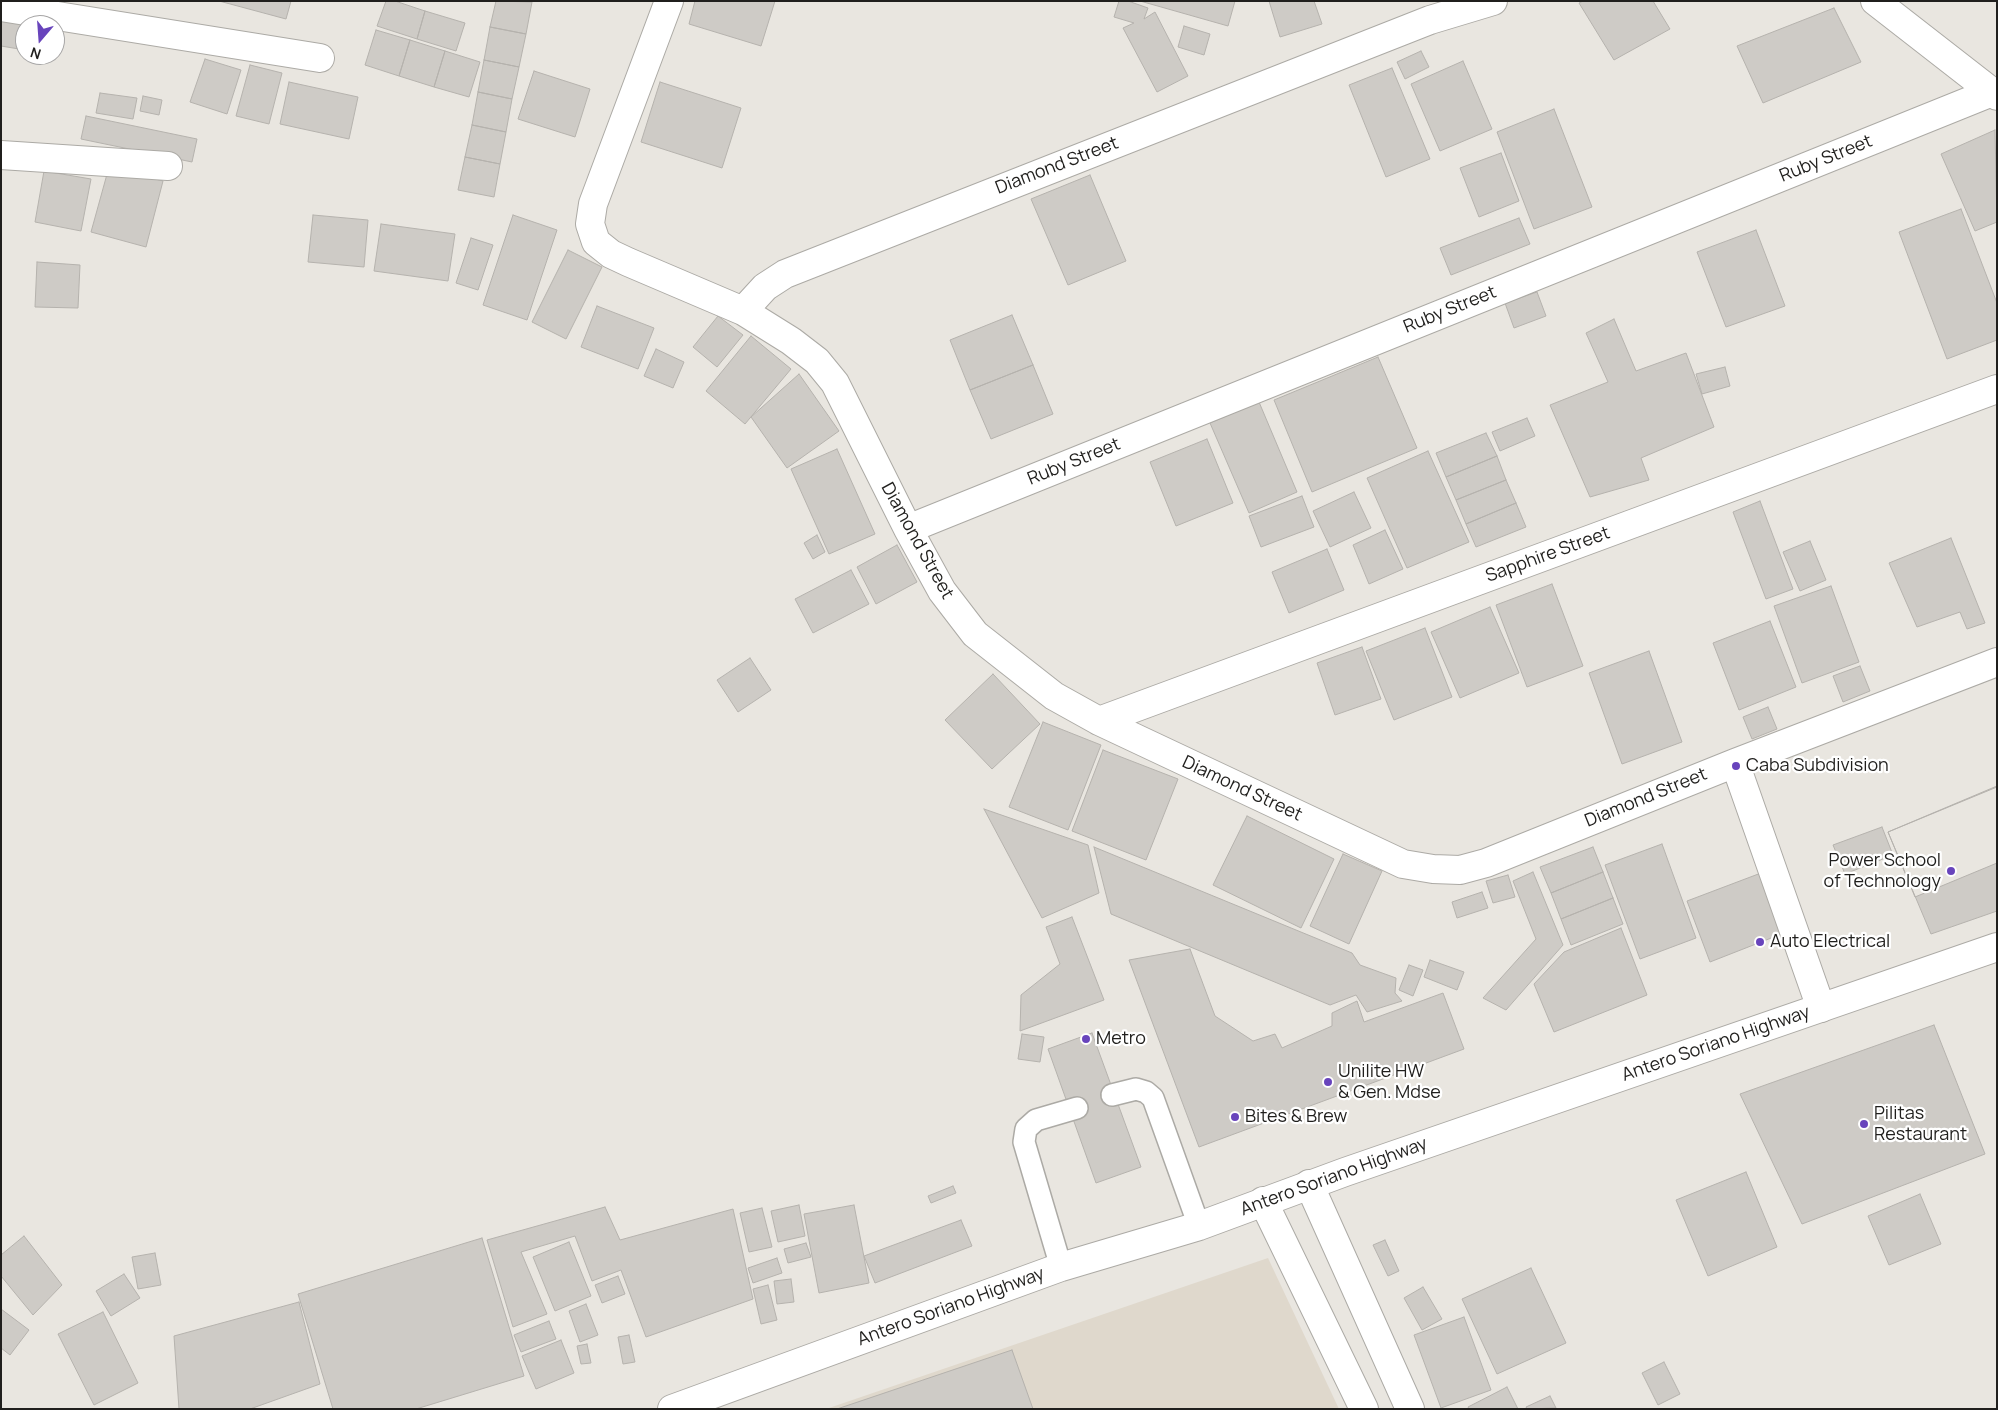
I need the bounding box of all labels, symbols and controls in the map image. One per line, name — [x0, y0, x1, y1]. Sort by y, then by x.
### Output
north arrow — [15, 15, 65, 65]
text: N — [28, 43, 43, 64]
street label: Ruby Street — [1776, 131, 1876, 187]
street label: Diamond Street — [992, 133, 1122, 199]
street label: Ruby Street — [1400, 282, 1500, 338]
street label: Ruby Street — [1024, 434, 1124, 490]
street label: Diamond Street — [876, 479, 958, 603]
street label: Sapphire Street — [1483, 523, 1613, 587]
street label: Diamond Street — [1179, 752, 1305, 826]
place label: Caba Subdivision — [1746, 755, 1889, 777]
marker: Caba Subdivision — [1730, 760, 1742, 772]
street label: Diamond Street — [1582, 764, 1710, 832]
place label: Power School of Technology — [1824, 850, 1941, 892]
marker: Power School of Technology — [1945, 865, 1957, 877]
place label: Auto Electrical — [1770, 931, 1890, 953]
marker: Auto Electrical — [1754, 936, 1766, 948]
street label: Antero Soriano Highway — [1619, 1002, 1813, 1086]
place label: Metro — [1096, 1028, 1146, 1050]
marker: Metro — [1080, 1033, 1092, 1045]
place label: Unilite HW & Gen. Mdse — [1338, 1061, 1441, 1104]
marker: Unilite HW & Gen. Mdse — [1322, 1076, 1334, 1088]
place label: Pilitas Restaurant — [1874, 1103, 1967, 1146]
place label: Bites & Brew — [1245, 1106, 1347, 1128]
marker: Bites & Brew — [1229, 1111, 1241, 1123]
marker: Pilitas Restaurant — [1858, 1118, 1870, 1130]
street label: Antero Soriano Highway — [1238, 1133, 1430, 1221]
street label: Antero Soriano Highway — [855, 1263, 1047, 1351]

